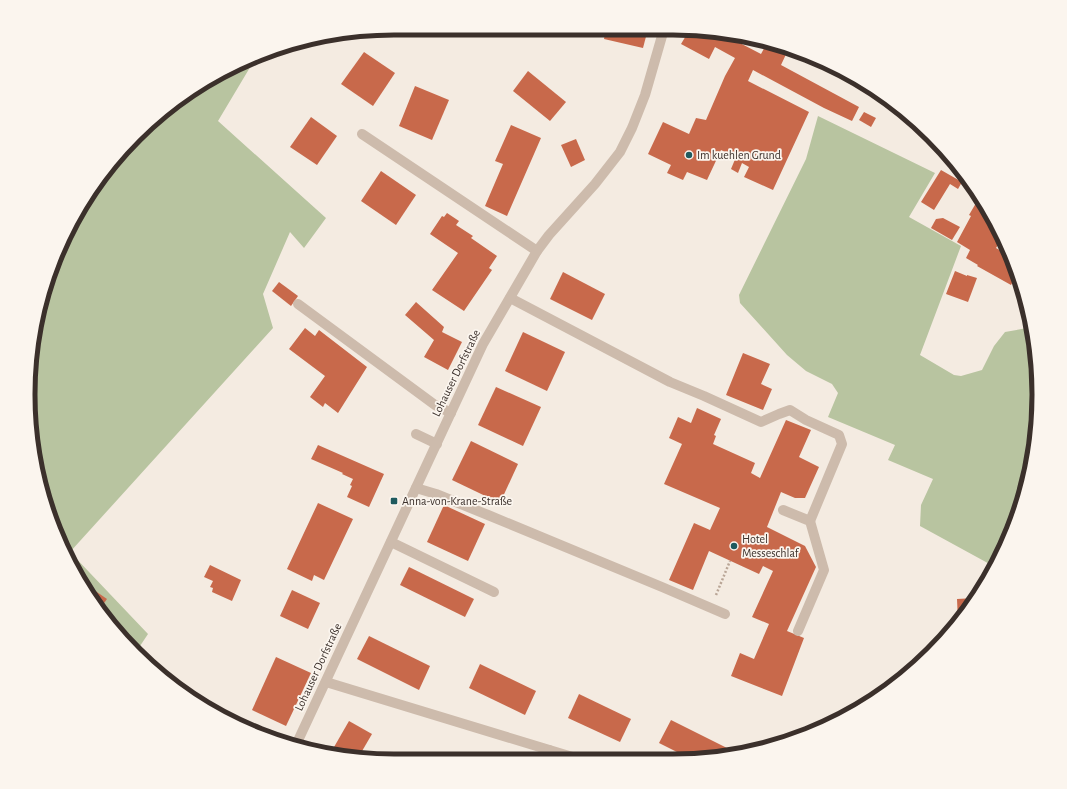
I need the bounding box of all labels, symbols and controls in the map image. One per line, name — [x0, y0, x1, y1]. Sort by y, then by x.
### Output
place label: Im kuehlen Grund — [697, 149, 781, 161]
marker: Im kuehlen Grund — [684, 150, 694, 160]
street label: Lohauser Dorfstraße — [430, 328, 482, 418]
place label: Anna-von-Krane-Straße — [402, 495, 512, 507]
marker: Anna-von-Krane-Straße — [389, 496, 399, 506]
place label: Hotel Messeschlaf — [742, 533, 800, 559]
marker: Hotel Messeschlaf — [729, 541, 739, 551]
street label: Lohauser Dorfstraße — [292, 621, 344, 713]

